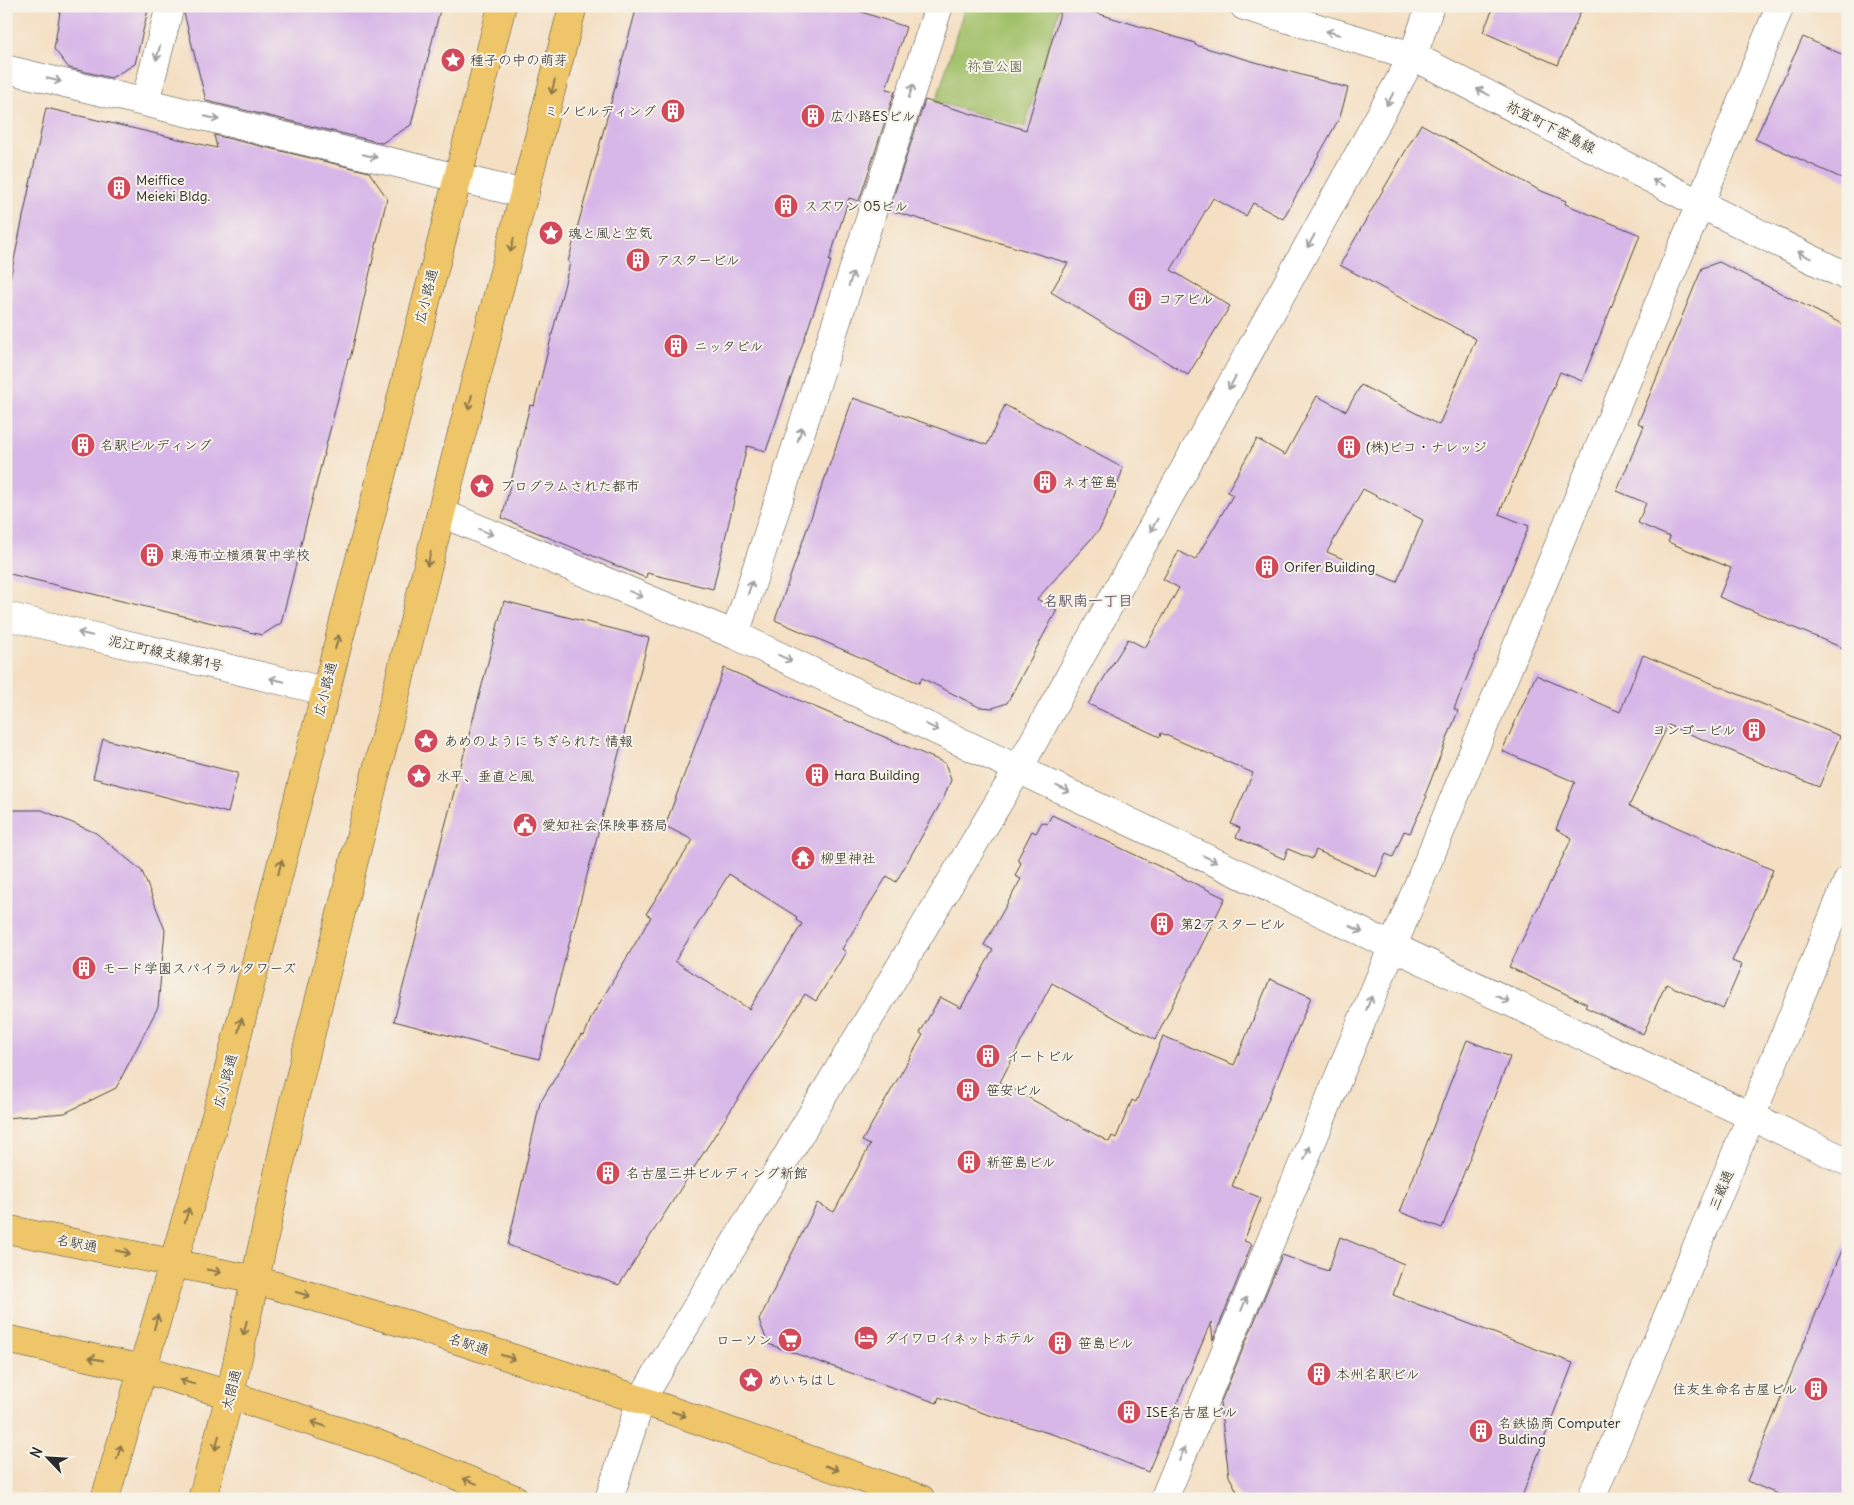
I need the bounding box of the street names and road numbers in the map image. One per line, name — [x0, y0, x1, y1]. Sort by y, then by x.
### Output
street label: 祢宜町下笹島線 — [1503, 97, 1599, 157]
street label: 広小路通 — [410, 267, 442, 325]
street label: 泥江町線支線第1号 — [107, 631, 225, 675]
street label: 広小路通 — [309, 660, 341, 718]
street label: 広小路通 — [209, 1052, 241, 1110]
street label: 三蔵通 — [1705, 1167, 1737, 1213]
street label: 名駅通 — [55, 1230, 99, 1256]
street label: 名駅通 — [446, 1329, 492, 1359]
street label: 太閤通 — [217, 1367, 245, 1413]

